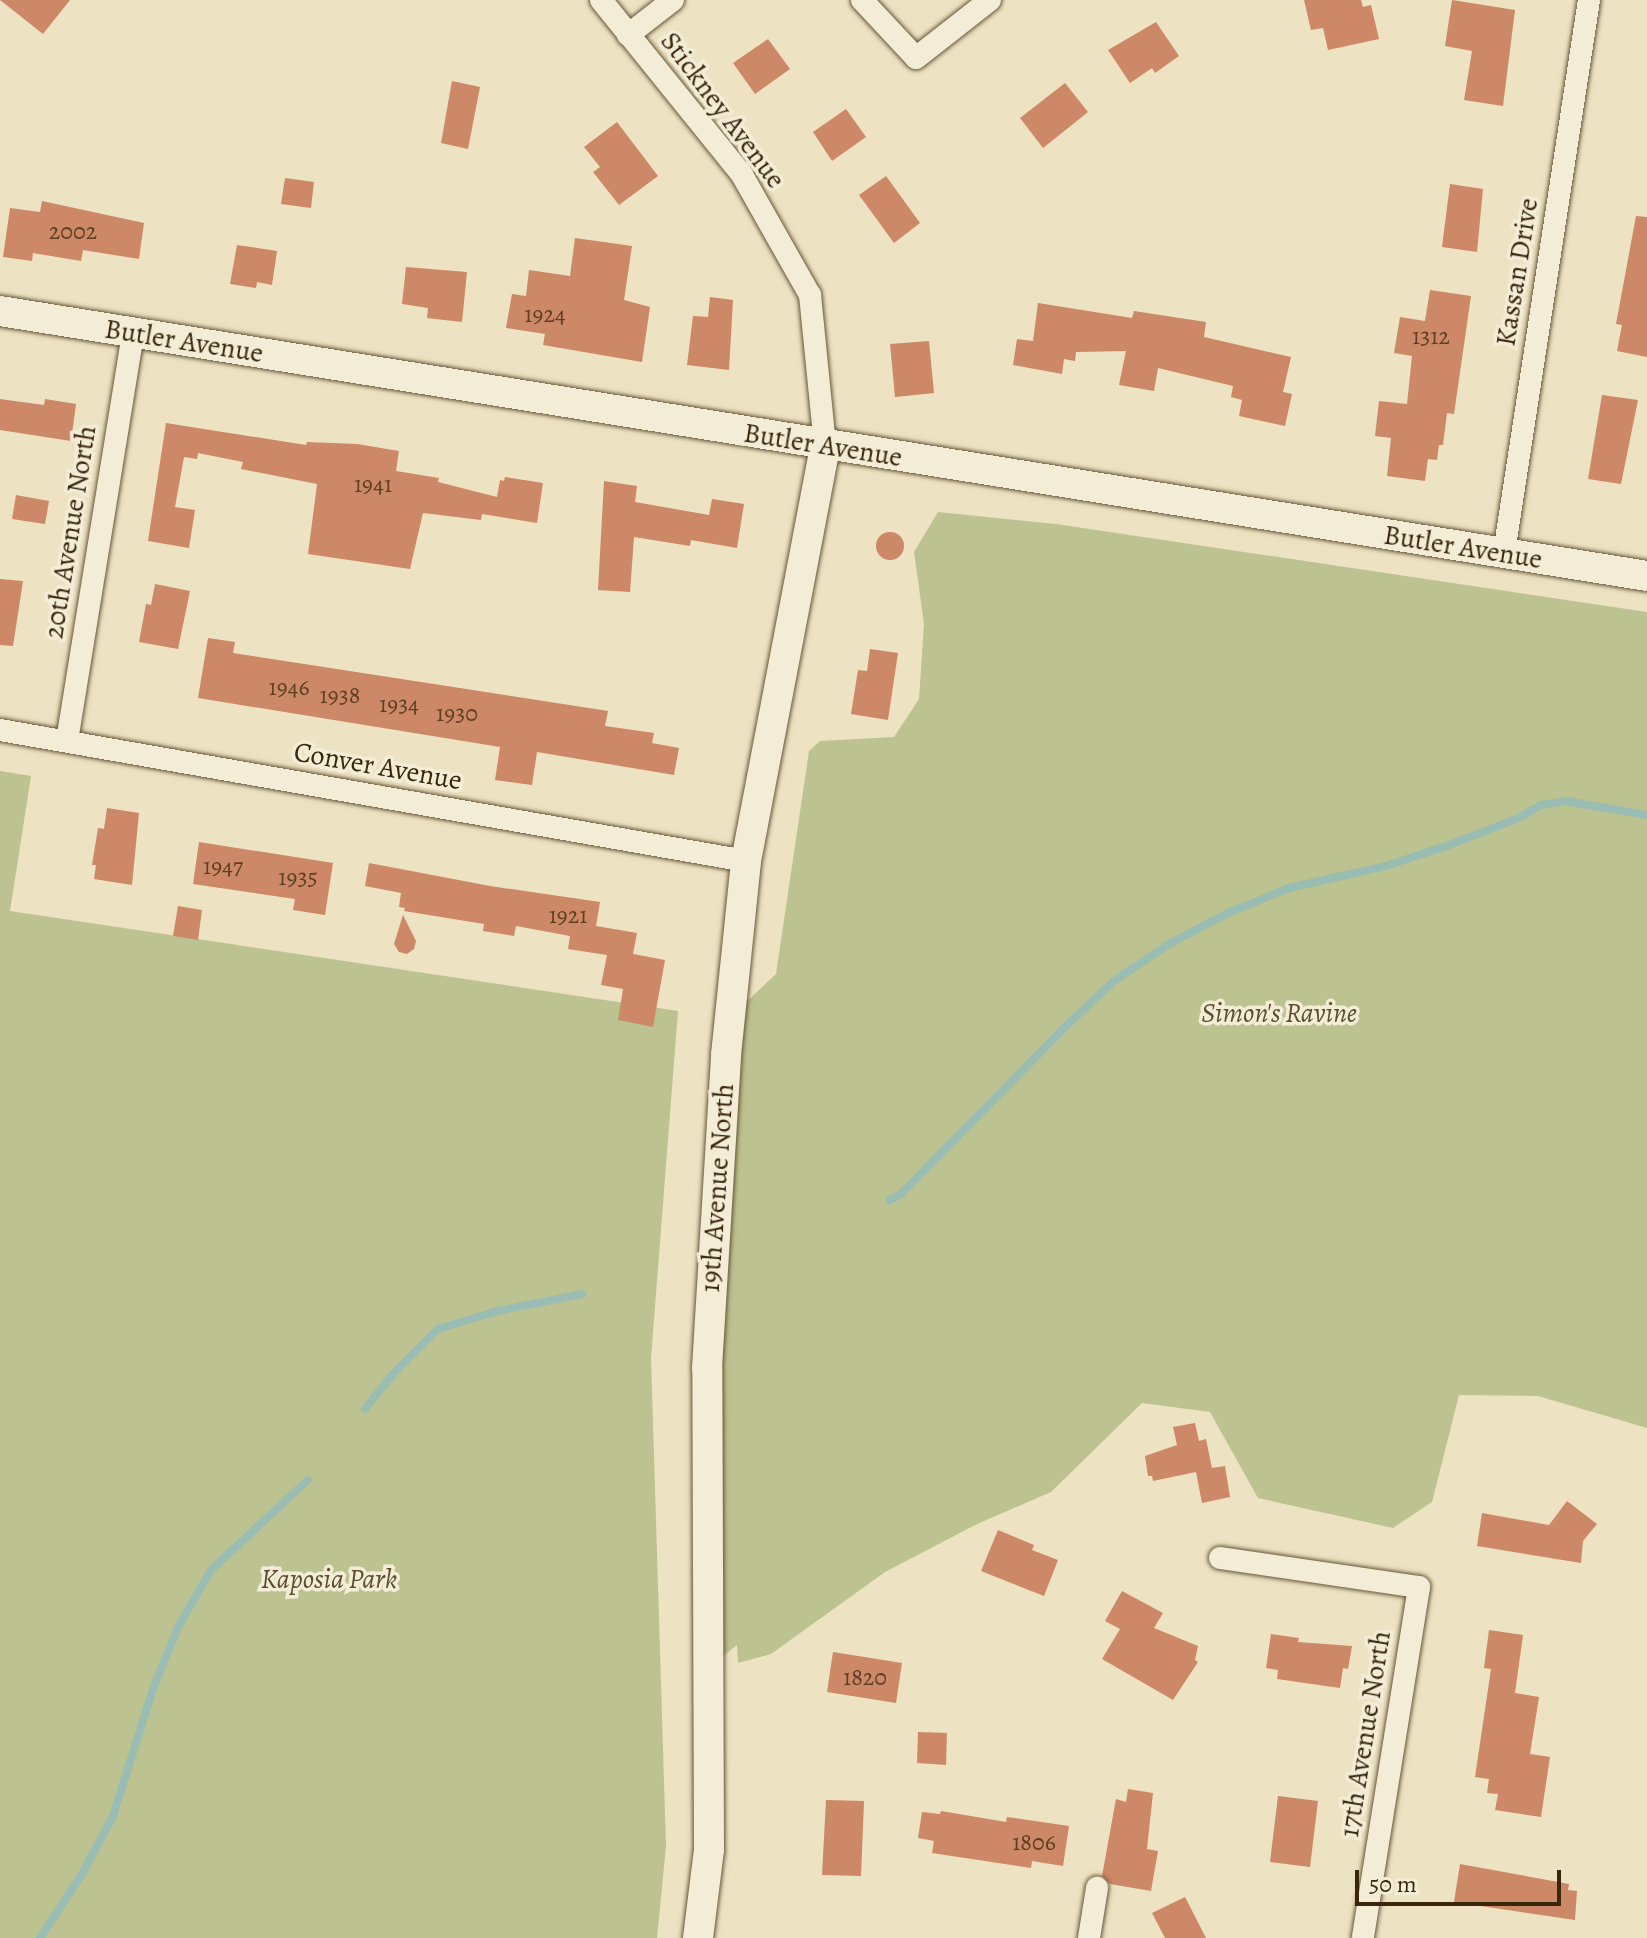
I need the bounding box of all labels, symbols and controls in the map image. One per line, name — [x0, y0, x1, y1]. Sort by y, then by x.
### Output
street label: Stickney Avenue — [653, 25, 793, 195]
street label: Kassan Drive — [1489, 195, 1545, 349]
house number: 2002 — [49, 218, 97, 246]
house number: 1924 — [524, 301, 566, 329]
street label: Butler Avenue — [102, 312, 266, 370]
house number: 1312 — [1412, 323, 1450, 351]
street label: Butler Avenue — [741, 416, 905, 474]
street label: 20th Avenue North — [37, 423, 103, 641]
house number: 1941 — [354, 471, 392, 499]
street label: Butler Avenue — [1381, 518, 1545, 576]
house number: 1946 — [268, 674, 310, 702]
house number: 1938 — [320, 682, 360, 710]
house number: 1934 — [379, 691, 419, 719]
house number: 1930 — [436, 700, 478, 728]
street label: Conver Avenue — [291, 735, 465, 797]
house number: 1947 — [203, 853, 243, 881]
house number: 1935 — [278, 864, 318, 892]
house number: 1921 — [549, 902, 587, 930]
park label: Simon's Ravine — [1201, 996, 1357, 1030]
street label: 19th Avenue North — [693, 1082, 741, 1294]
park label: Kaposia Park — [261, 1562, 397, 1596]
street label: 17th Avenue North — [1332, 1628, 1398, 1840]
house number: 1820 — [843, 1664, 887, 1692]
house number: 1806 — [1012, 1829, 1056, 1857]
scale bar — [1359, 1854, 1565, 1904]
text: 50 m — [1369, 1868, 1417, 1900]

